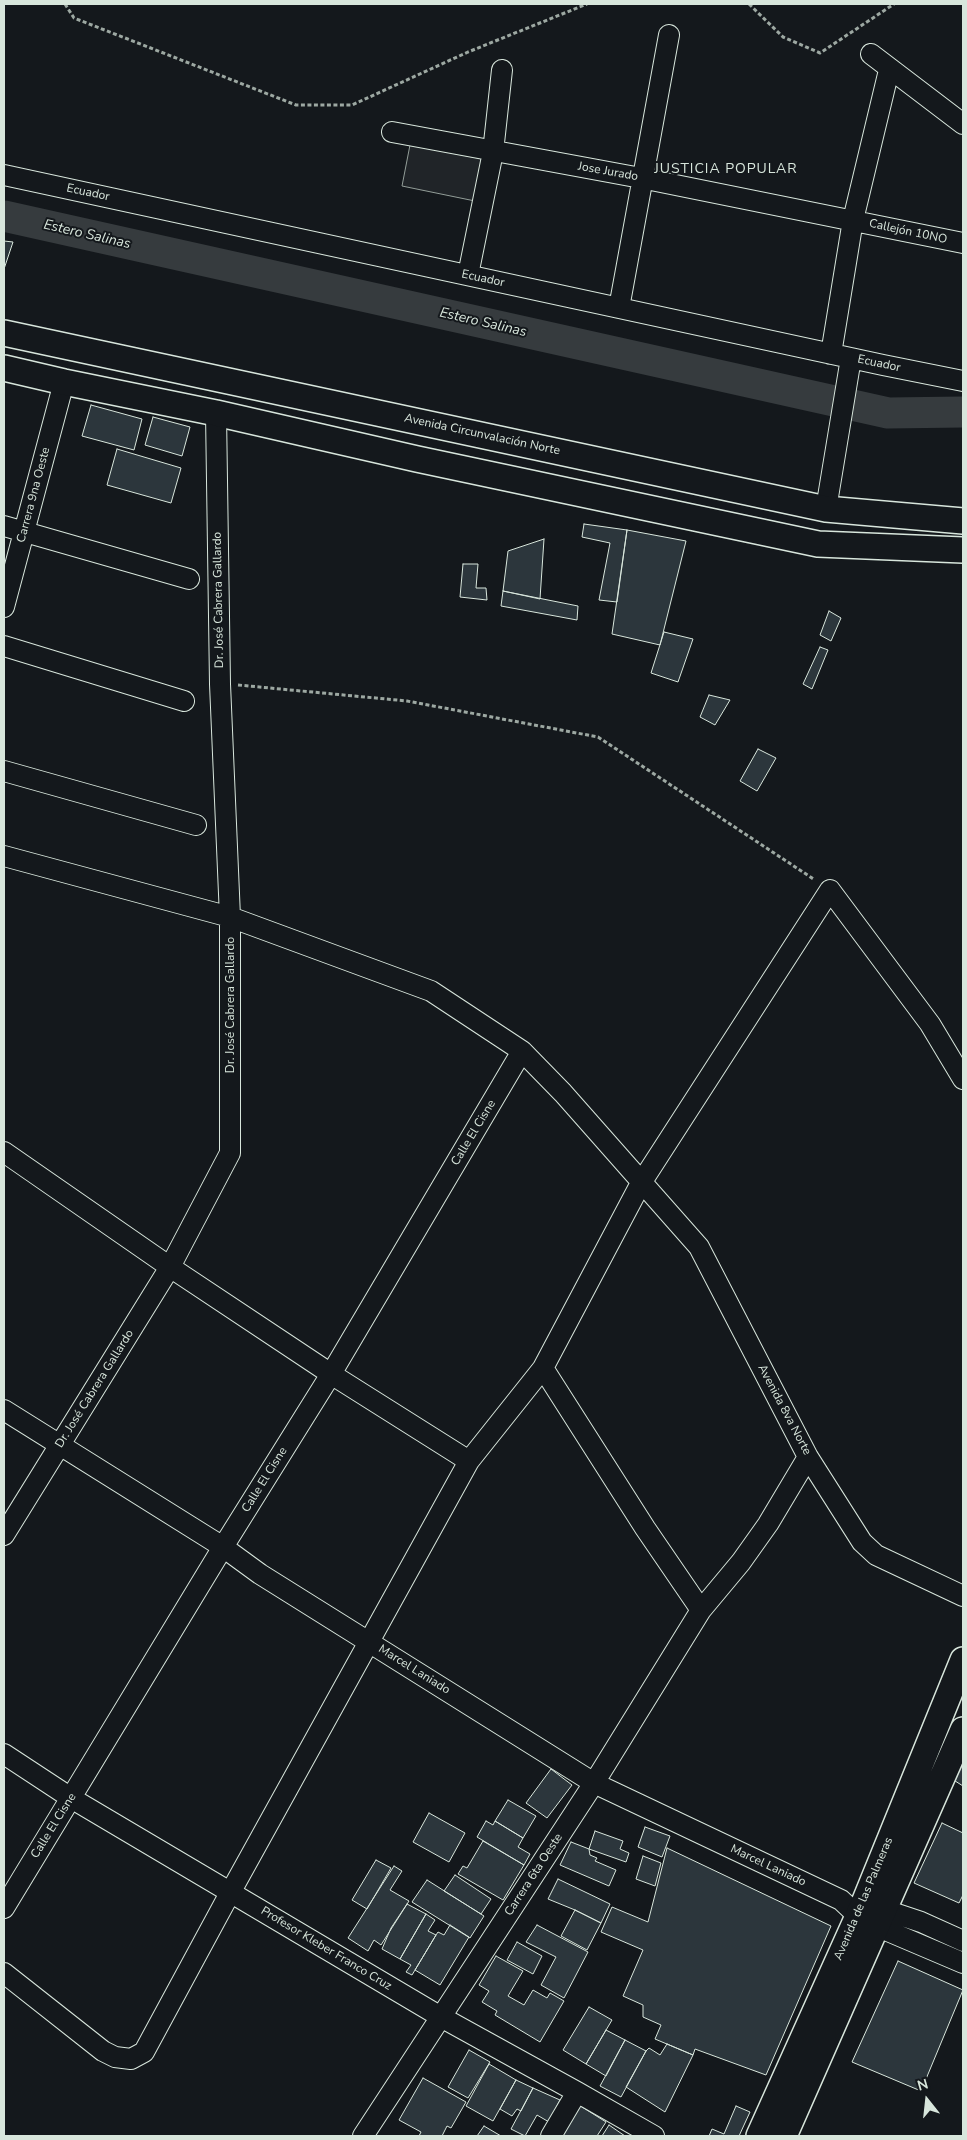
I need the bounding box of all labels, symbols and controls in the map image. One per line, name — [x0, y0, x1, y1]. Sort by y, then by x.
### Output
street label: Jose Jurado — [577, 160, 639, 184]
district label: JUSTICIA POPULAR — [652, 162, 800, 178]
street label: Ecuador — [65, 181, 111, 205]
water label: Estero Salinas — [42, 217, 132, 253]
street label: Callejón 10NO — [868, 217, 948, 247]
street label: Ecuador — [460, 267, 506, 291]
water label: Estero Salinas — [438, 305, 528, 341]
street label: Ecuador — [856, 352, 902, 376]
street label: Avenida Circunvalación Norte — [403, 411, 561, 459]
street label: Carrera 9na Oeste — [14, 446, 54, 544]
street label: Dr. José Cabrera Gallardo — [211, 532, 227, 668]
street label: Dr. José Cabrera Gallardo — [224, 937, 238, 1073]
street label: Calle El Cisne — [449, 1097, 499, 1169]
street label: Dr. José Cabrera Gallardo — [53, 1327, 137, 1451]
street label: Avenida 8va Norte — [754, 1362, 814, 1458]
street label: Calle El Cisne — [239, 1445, 291, 1515]
street label: Marcel Laniado — [375, 1642, 453, 1698]
street label: Calle El Cisne — [28, 1791, 80, 1861]
street label: Carrera 6ta Oeste — [502, 1831, 566, 1919]
street label: Avenida de las Palmeras — [832, 1835, 896, 1963]
street label: Marcel Laniado — [728, 1842, 808, 1890]
street label: Profesor Kleber Franco Cruz — [258, 1904, 394, 1994]
north arrow — [902, 2075, 952, 2125]
text: N — [915, 2075, 930, 2096]

